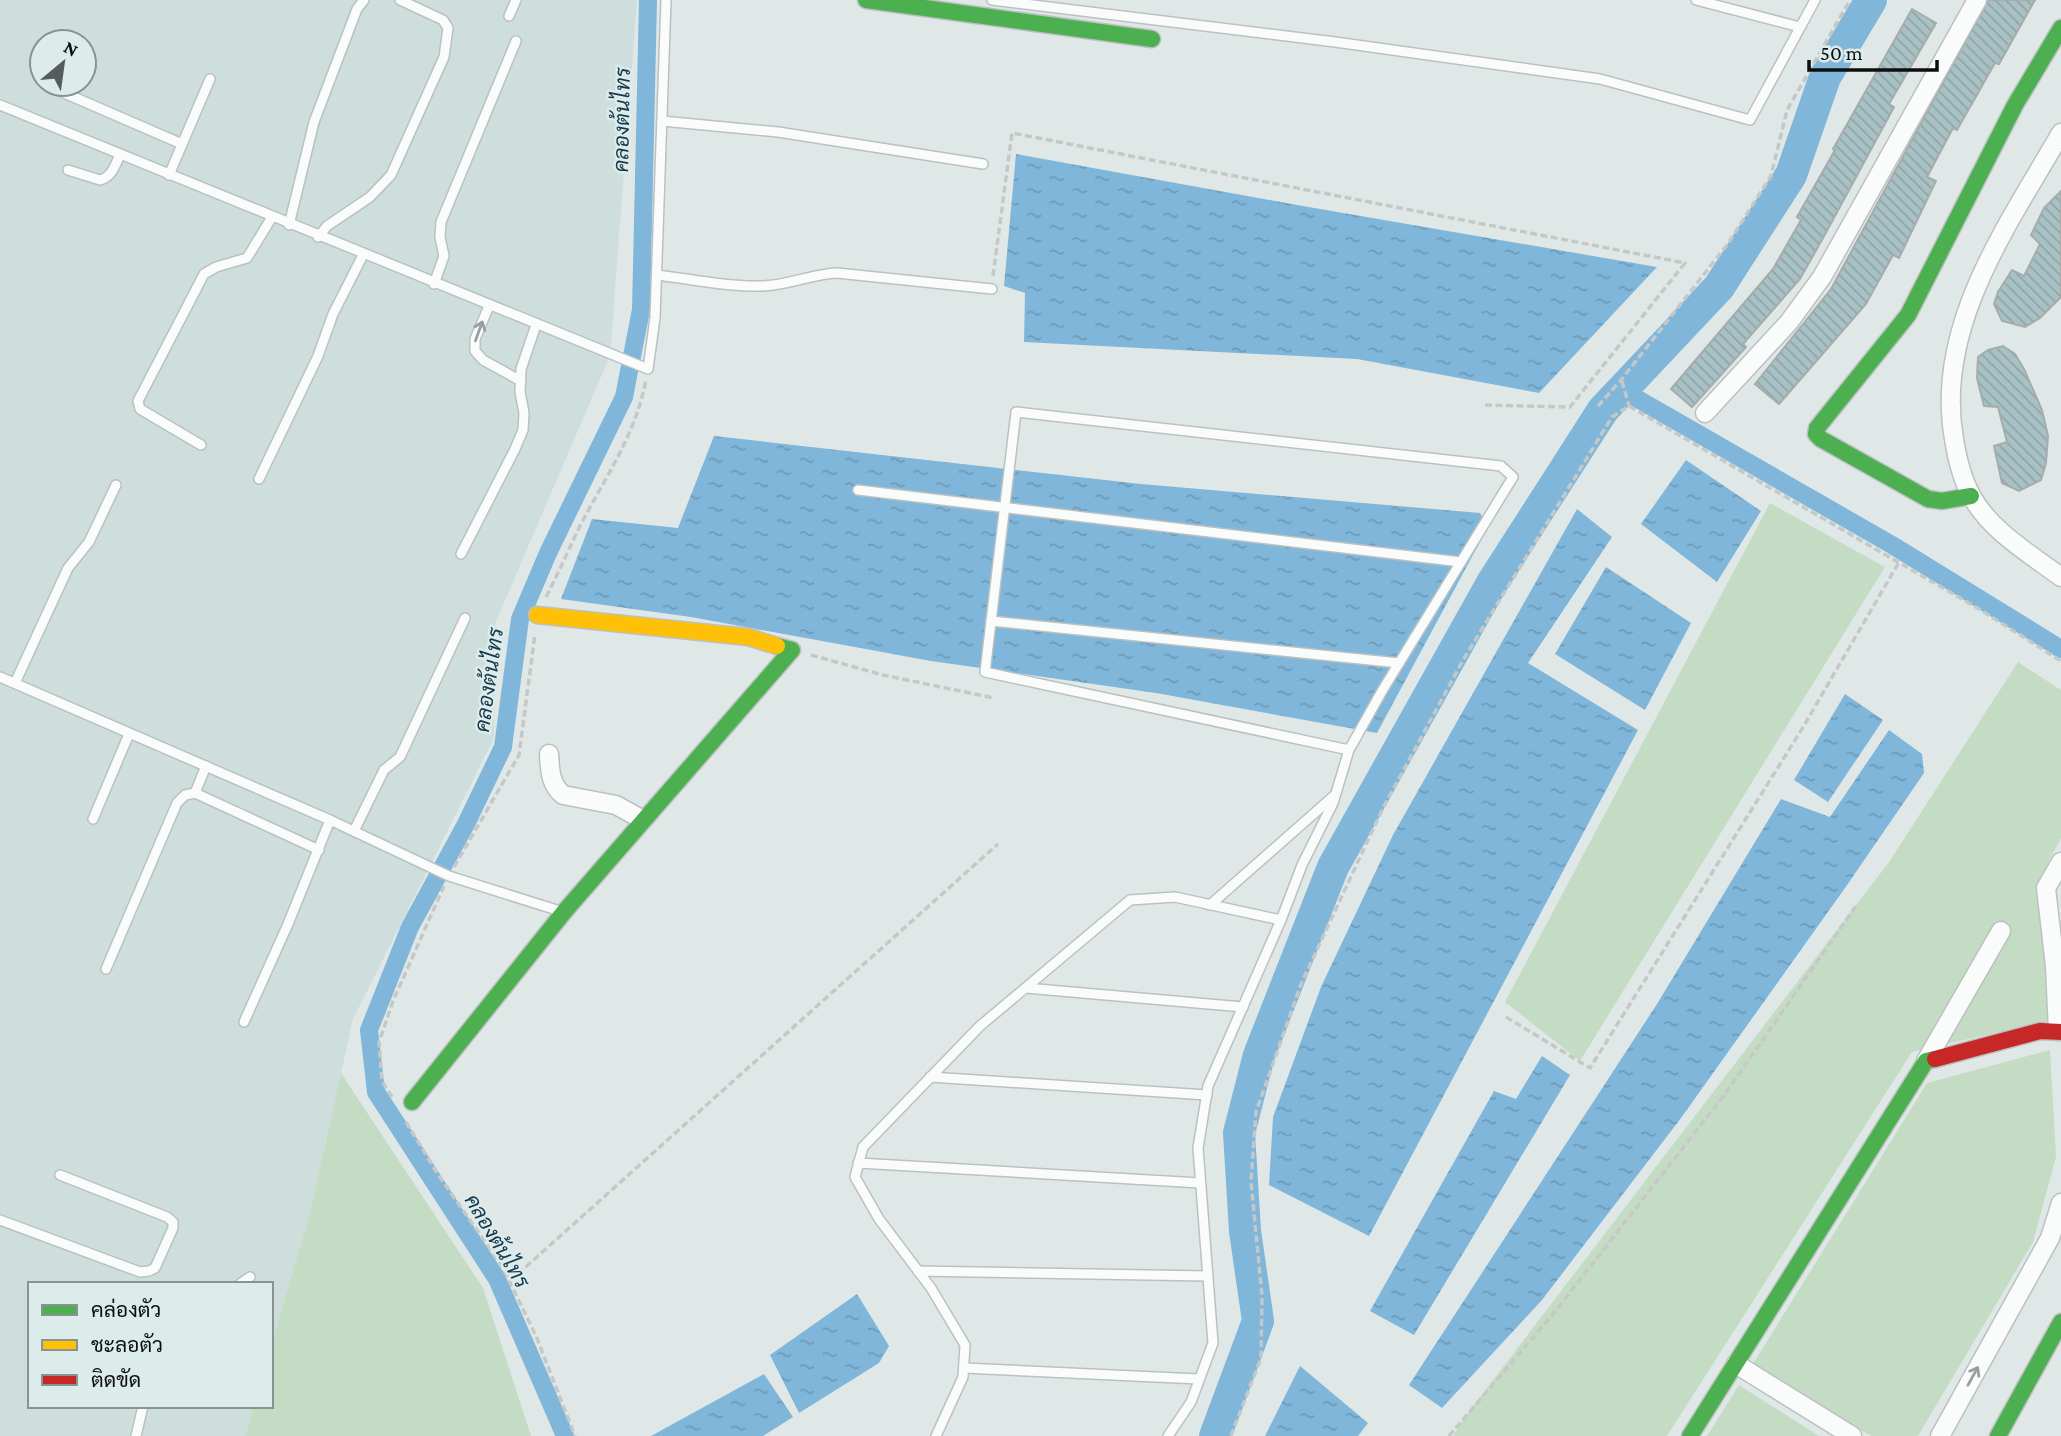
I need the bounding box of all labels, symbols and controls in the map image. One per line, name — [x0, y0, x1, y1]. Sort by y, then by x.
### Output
north arrow — [28, 28, 98, 98]
scale bar — [1809, 28, 1937, 72]
text: N — [60, 36, 82, 61]
text: 50 m — [1820, 41, 1863, 65]
water label: คลองต้นไทร — [608, 66, 635, 173]
one-way arrow — [474, 321, 486, 342]
water label: คลองต้นไทร — [469, 625, 508, 734]
water label: คลองต้นไทร — [460, 1189, 536, 1293]
legend — [28, 1282, 273, 1408]
text: คล่องตัว — [91, 1298, 161, 1322]
text: ชะลอตัว — [91, 1333, 163, 1357]
one-way arrow — [1966, 1367, 1980, 1387]
text: ติดขัด — [91, 1368, 141, 1392]

